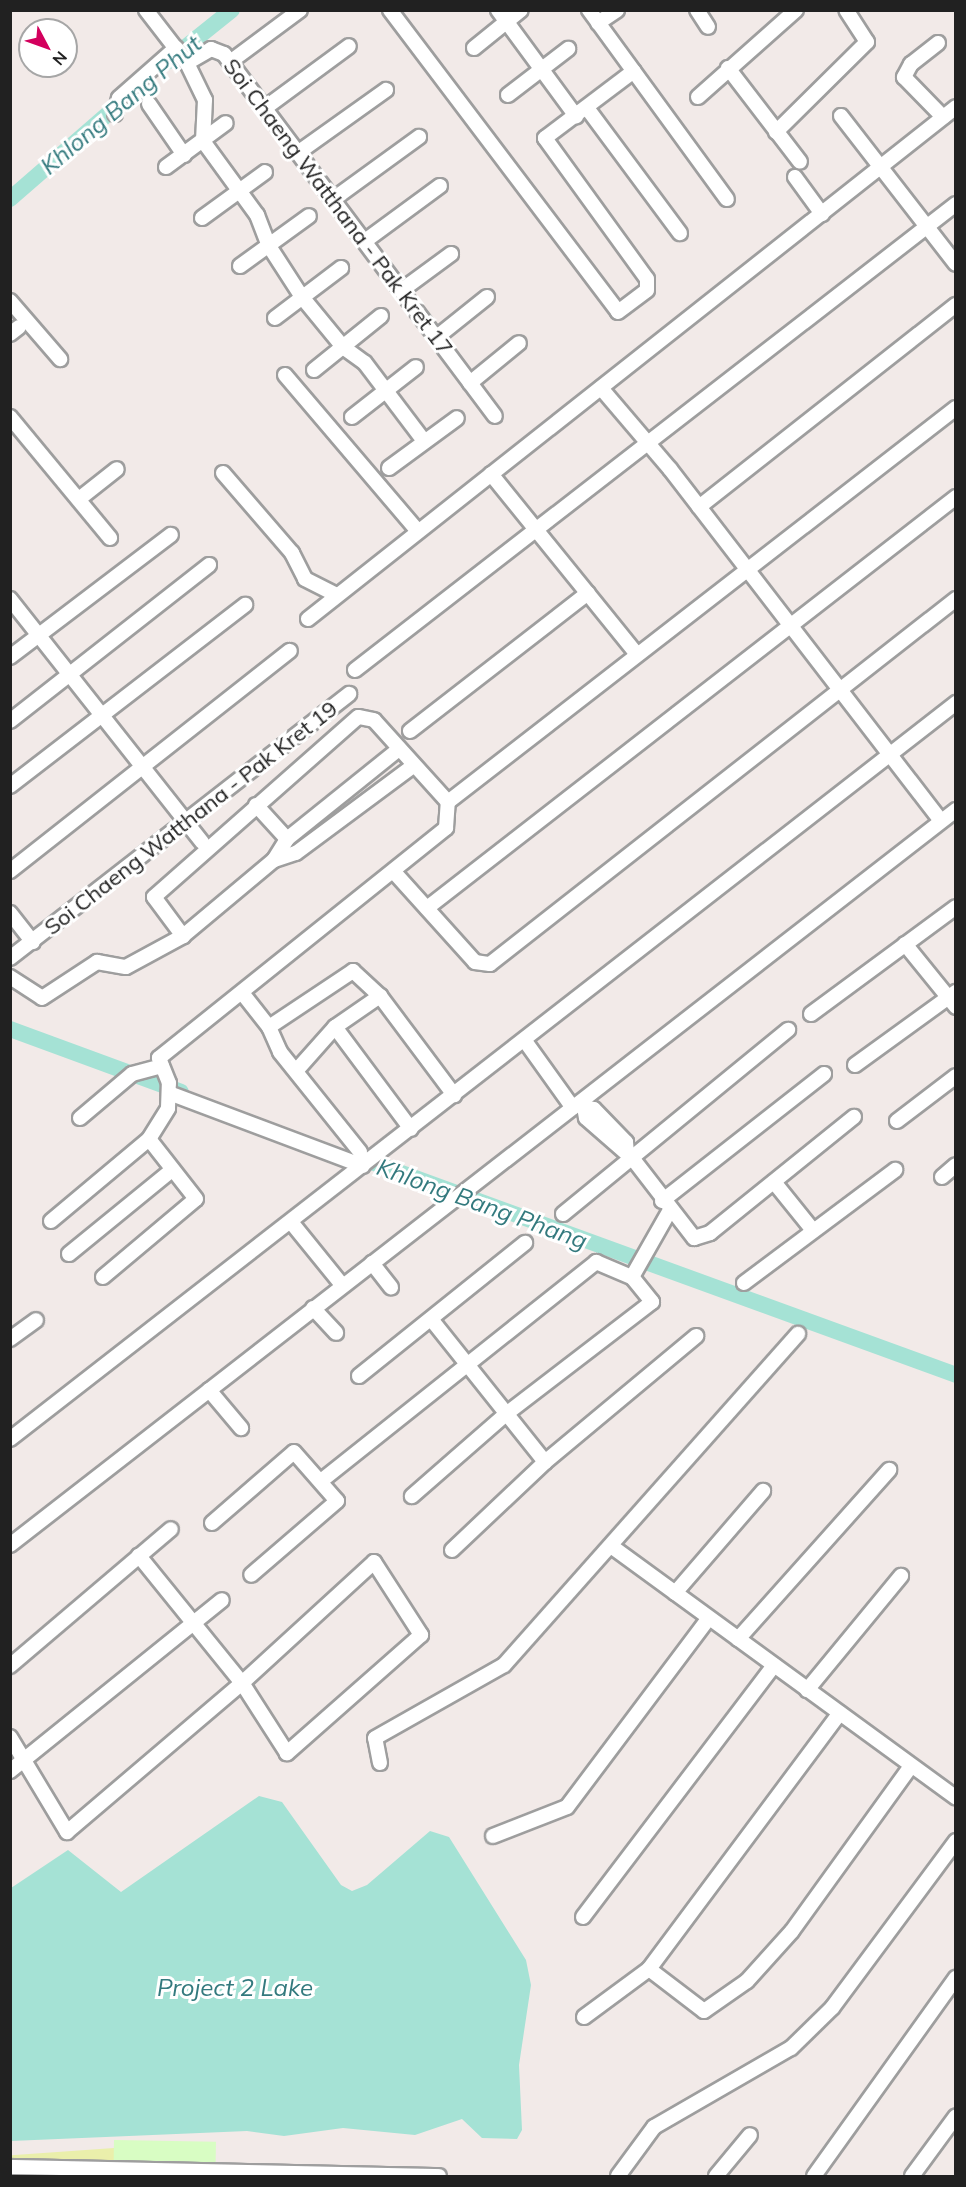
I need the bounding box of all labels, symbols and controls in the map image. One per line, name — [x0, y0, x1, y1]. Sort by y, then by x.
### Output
north arrow — [18, 18, 78, 78]
water label: Khlong Bang Phut — [35, 29, 207, 181]
text: N — [49, 47, 72, 70]
street label: Soi Chaeng Watthana - Pak Kret 17 — [218, 54, 458, 360]
street label: Soi Chaeng Watthana - Pak Kret 19 — [39, 695, 343, 941]
water label: Khlong Bang Phang — [373, 1153, 591, 1255]
water label: Project 2 Lake — [157, 1974, 313, 2002]

